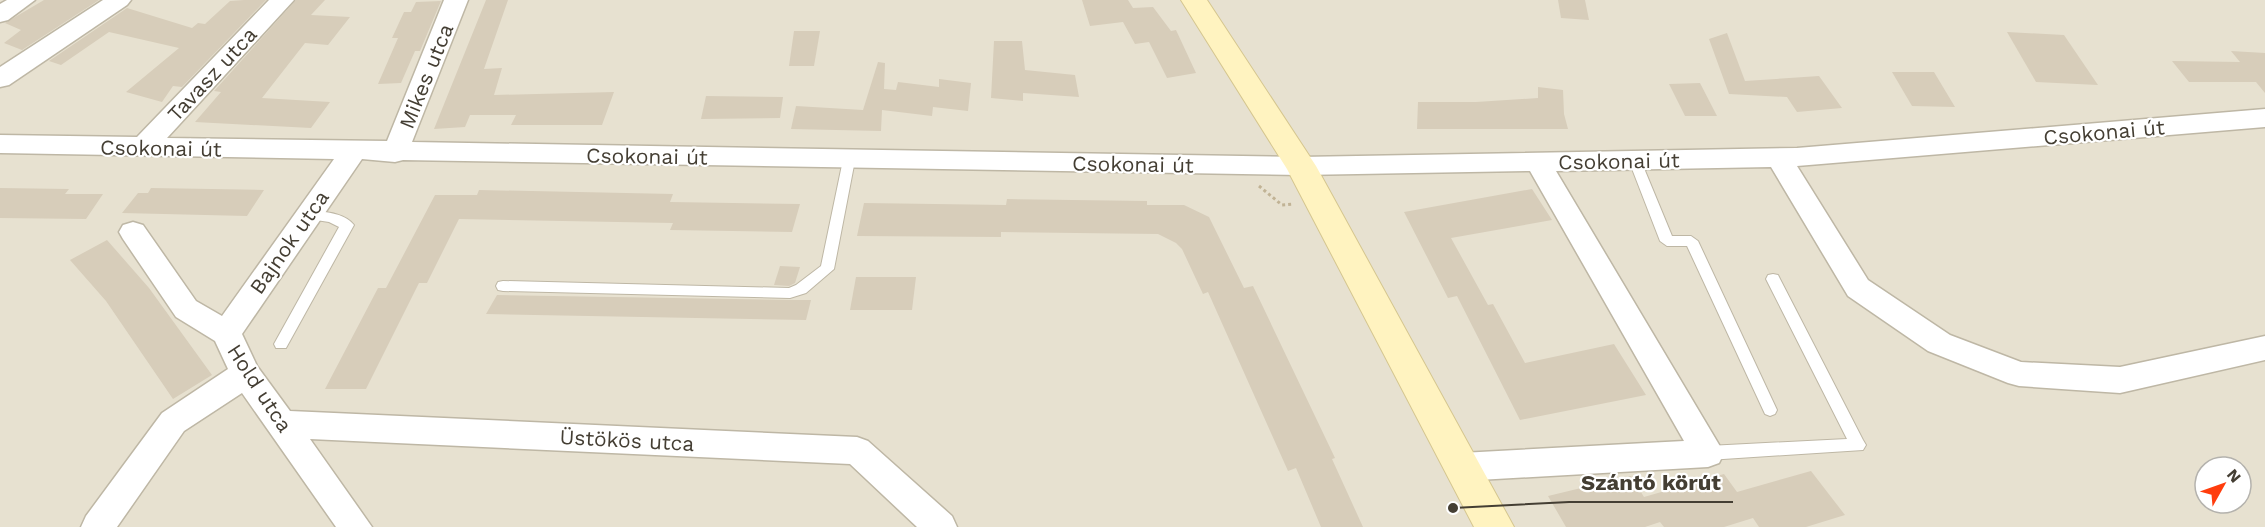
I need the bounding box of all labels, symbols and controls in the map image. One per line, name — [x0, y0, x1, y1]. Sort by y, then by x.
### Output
street label: Mikes utca — [394, 20, 458, 132]
street label: Tavasz utca — [162, 22, 262, 126]
street label: Csokonai út — [2042, 114, 2166, 150]
street label: Csokonai út — [100, 134, 222, 162]
street label: Csokonai út — [586, 142, 708, 170]
street label: Csokonai út — [1558, 147, 1680, 175]
street label: Csokonai út — [1072, 150, 1194, 178]
street label: Bajnok utca — [244, 185, 334, 299]
street label: Hold utca — [222, 339, 298, 437]
street label: Üstökös utca — [559, 424, 695, 456]
north arrow — [2193, 455, 2253, 515]
callout: Szántó körút — [1569, 462, 1733, 502]
text: N — [2223, 465, 2245, 486]
text: Szántó körút — [1581, 470, 1721, 495]

